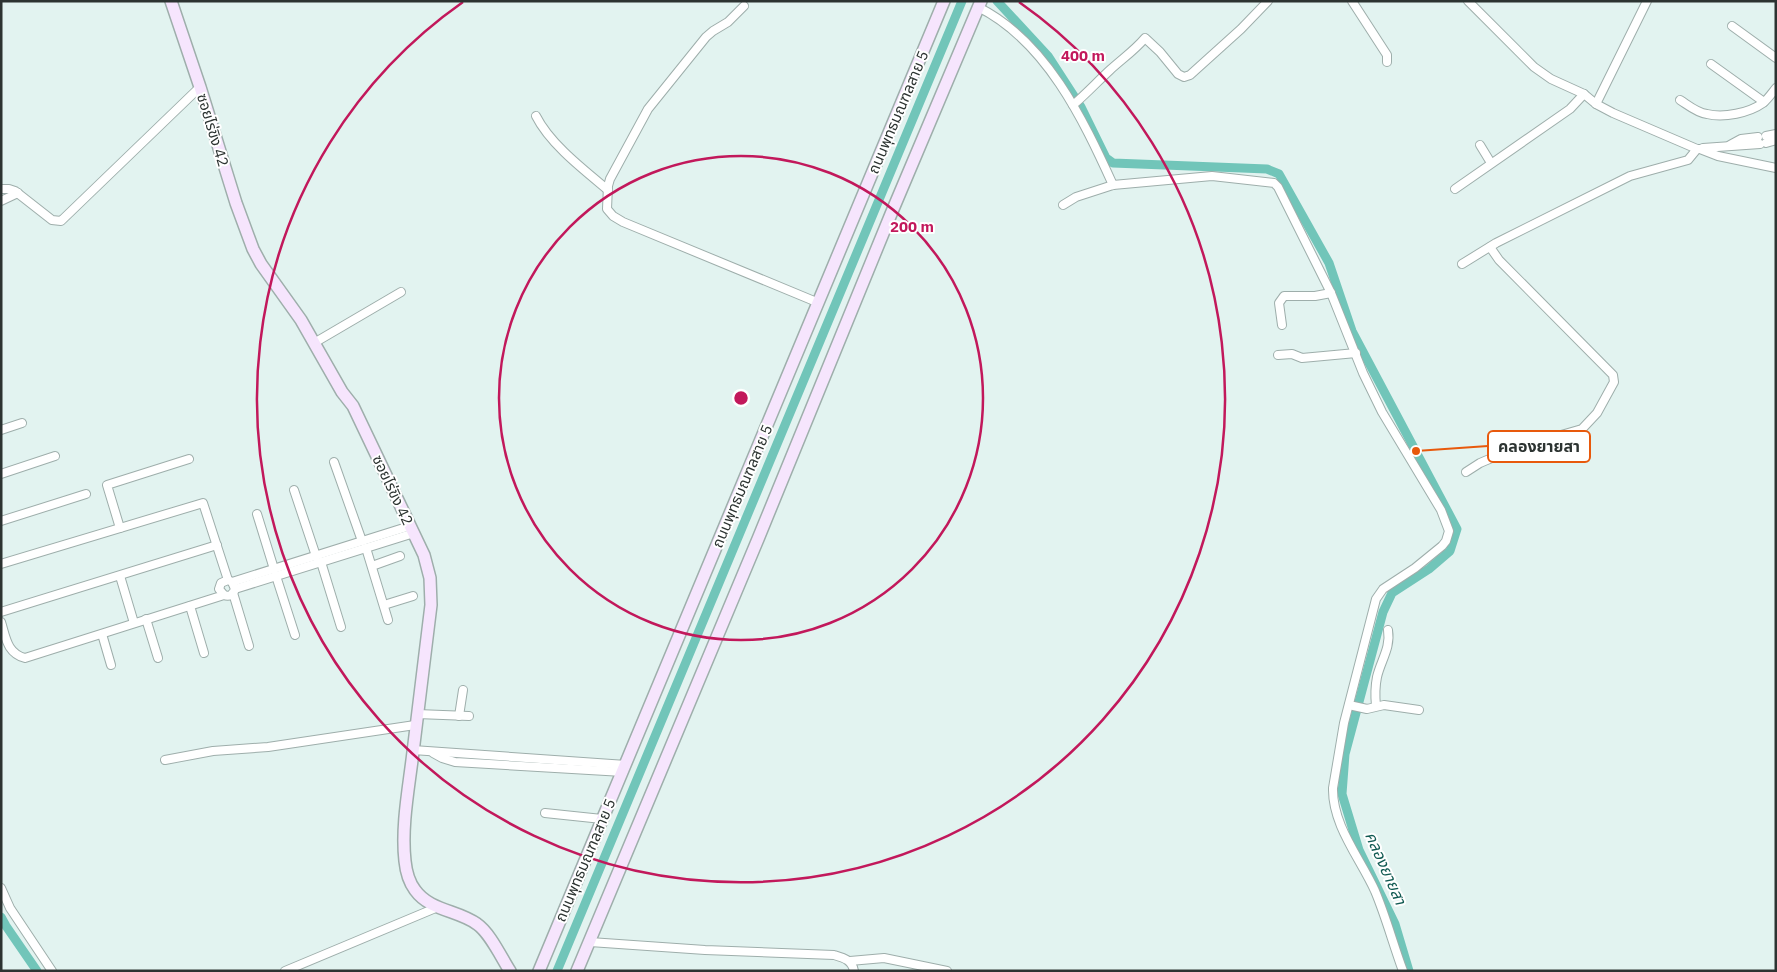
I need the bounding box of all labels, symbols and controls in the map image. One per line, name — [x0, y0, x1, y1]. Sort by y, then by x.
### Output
text: 400 m — [1061, 46, 1105, 65]
street label: ถนนพุทธมณฑลสาย 5 — [863, 48, 933, 176]
street label: ซอยไร่ขิง 42 — [193, 91, 233, 169]
text: 200 m — [890, 217, 934, 236]
centre of rings — [732, 389, 750, 407]
street label: ถนนพุทธมณฑลสาย 5 — [707, 422, 777, 550]
callout: คลองยายสา — [1488, 431, 1590, 462]
text: คลองยายสา — [1498, 436, 1580, 456]
street label: ซอยไร่ขิง 42 — [368, 452, 418, 528]
street label: ถนนพุทธมณฑลสาย 5 — [550, 796, 620, 924]
water label: คลองยายสา — [1361, 828, 1412, 909]

